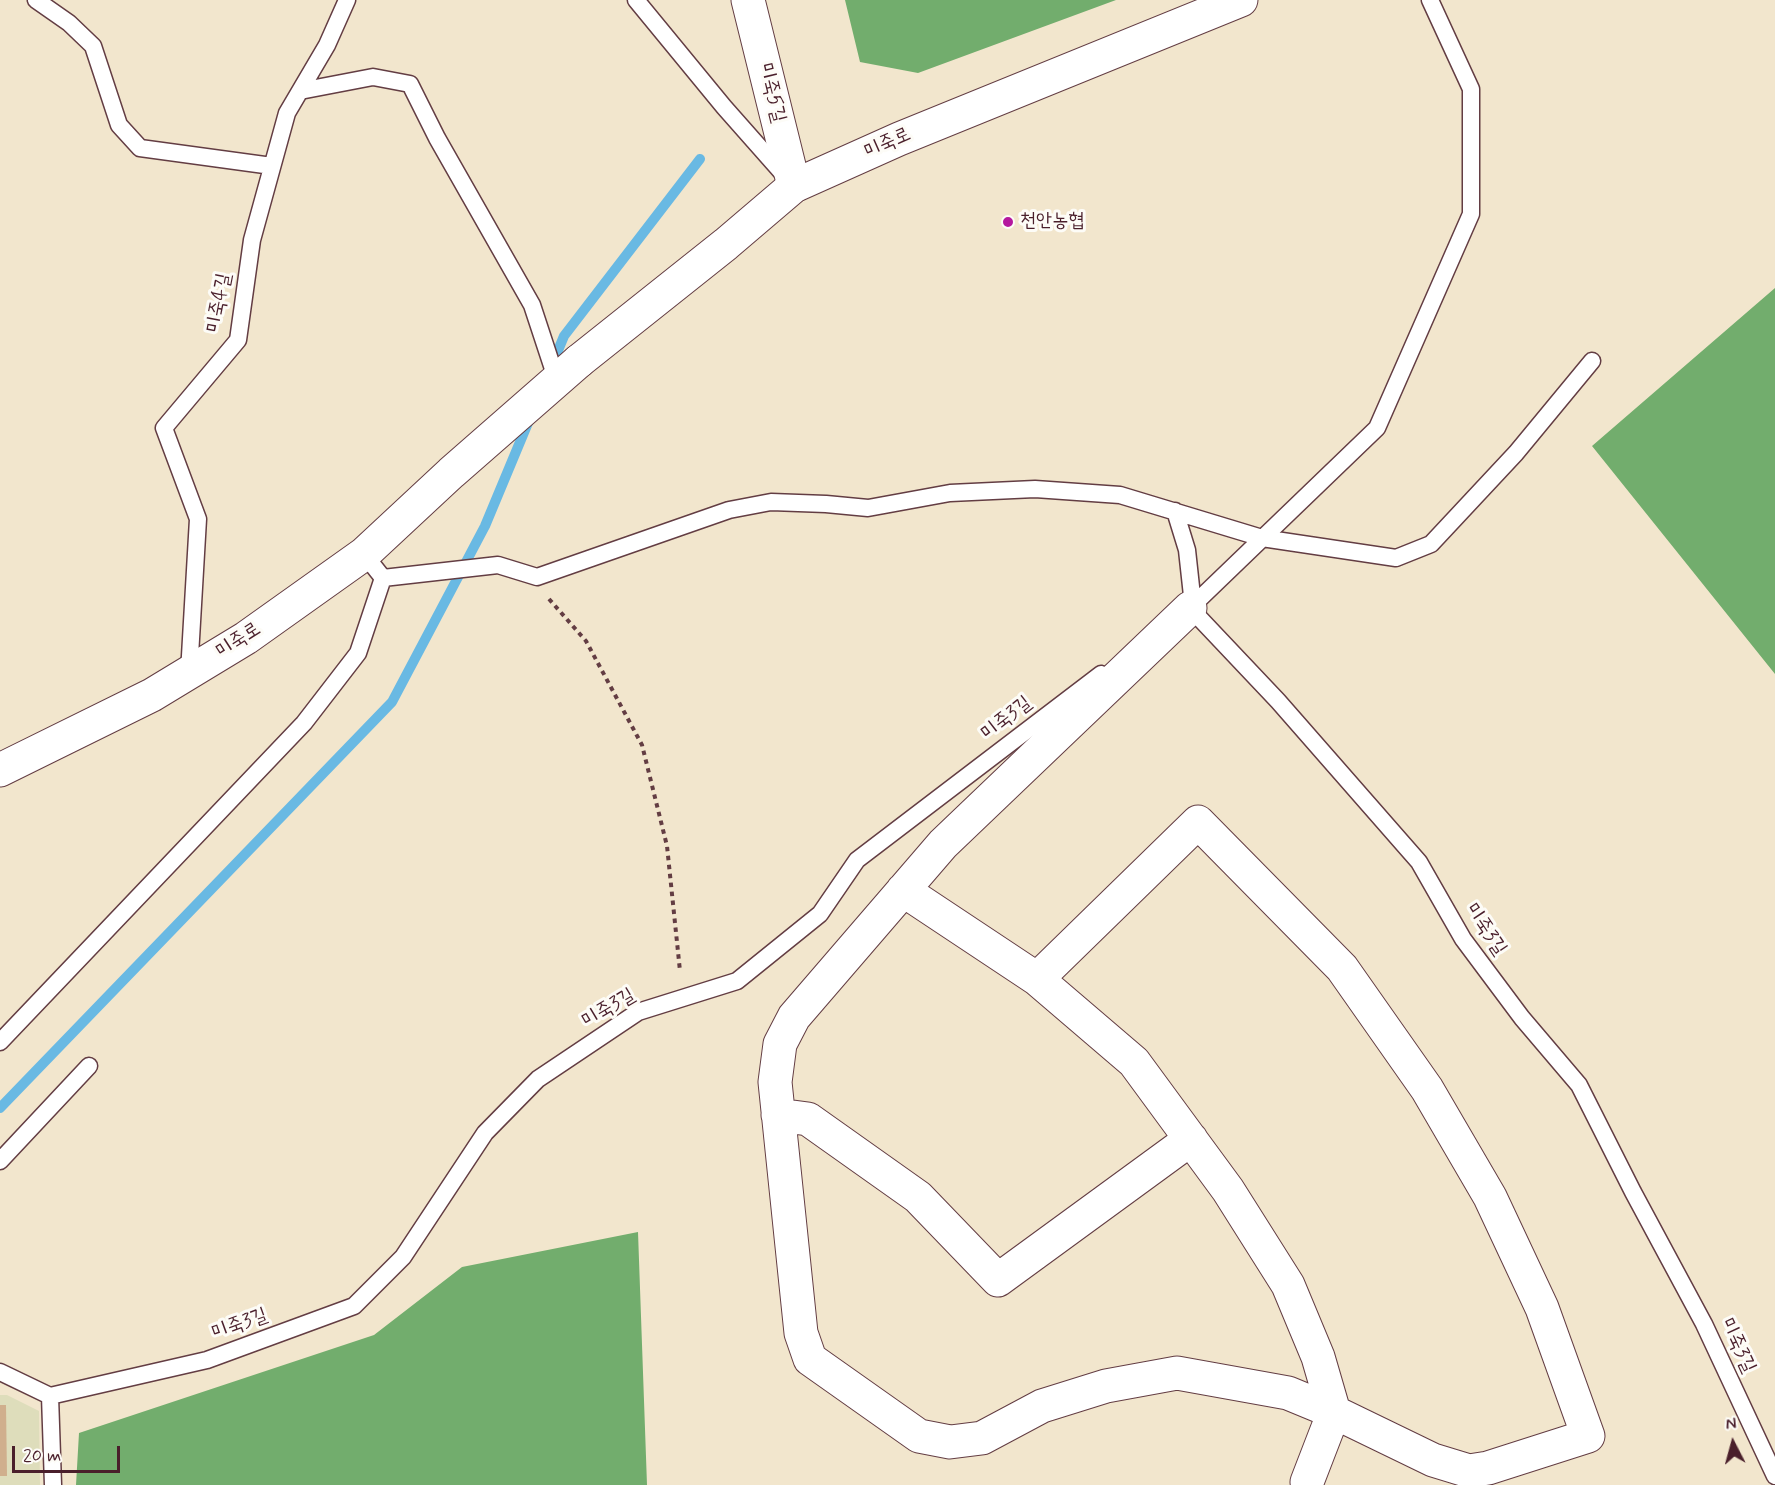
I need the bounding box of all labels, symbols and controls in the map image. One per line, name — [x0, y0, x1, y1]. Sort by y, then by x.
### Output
street label: 미죽5길 — [752, 61, 790, 125]
street label: 미죽로 — [861, 123, 915, 165]
place label: 천안농협 — [1020, 210, 1084, 234]
marker: 천안농협 — [1001, 215, 1015, 229]
street label: 미죽4길 — [203, 271, 237, 335]
street label: 미죽로 — [212, 618, 266, 664]
street label: 미죽3길 — [977, 692, 1037, 746]
street label: 미죽3길 — [1459, 900, 1511, 960]
street label: 미죽3길 — [578, 984, 640, 1034]
street label: 미죽3길 — [209, 1304, 271, 1346]
street label: 미죽3길 — [1714, 1315, 1760, 1377]
north arrow — [1703, 1413, 1763, 1473]
text: N — [1725, 1414, 1737, 1436]
scale bar — [15, 1434, 123, 1472]
text: 20 m — [23, 1444, 61, 1468]

